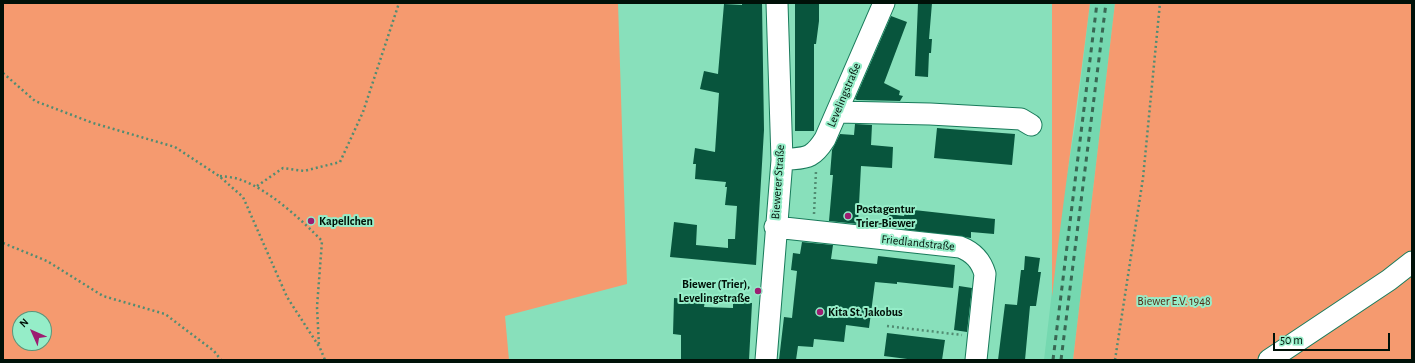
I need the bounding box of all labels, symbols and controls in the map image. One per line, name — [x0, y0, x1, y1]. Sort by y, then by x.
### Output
street label: Levelingstraße — [824, 61, 864, 129]
street label: Biewerer Straße — [768, 144, 788, 220]
place label: Postagentur Trier-Biewer — [856, 202, 915, 230]
marker: Postagentur Trier-Biewer — [843, 211, 853, 221]
place label: Kapellchen — [319, 214, 373, 228]
marker: Kapellchen — [306, 216, 316, 226]
street label: Friedlandstraße — [881, 232, 955, 254]
place label: Biewer (Trier), Levelingstraße — [678, 277, 750, 305]
marker: Biewer (Trier), Levelingstraße — [753, 286, 763, 296]
park label: Biewer E.V. 1948 — [1137, 294, 1211, 308]
place label: Kita St. Jakobus — [828, 305, 903, 319]
marker: Kita St. Jakobus — [815, 307, 825, 317]
north arrow — [12, 311, 52, 351]
text: N — [17, 316, 30, 329]
scale bar — [1275, 325, 1392, 351]
text: 50 m — [1280, 334, 1303, 346]

